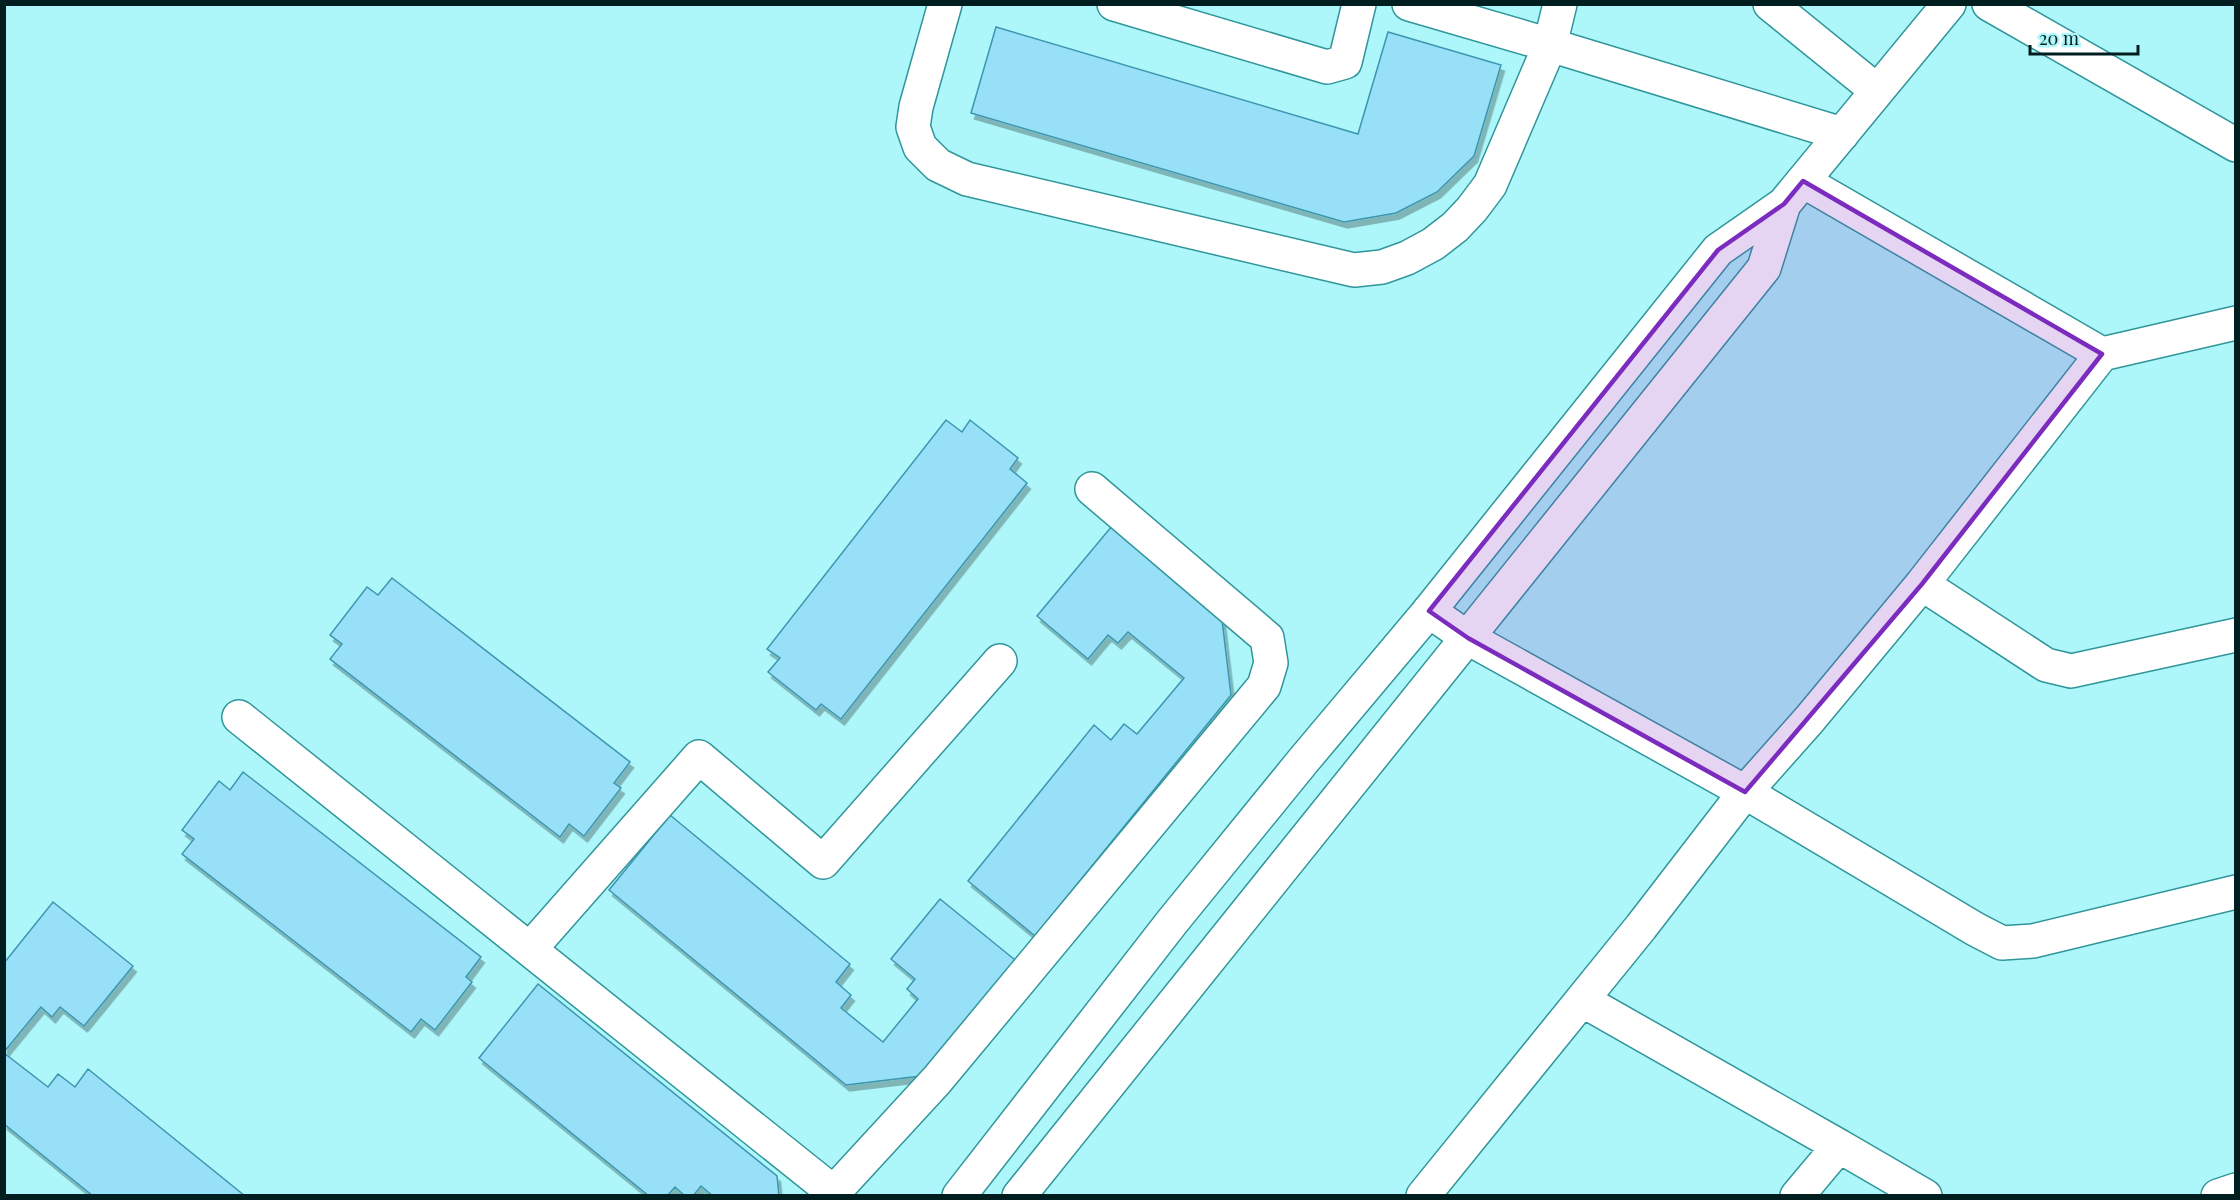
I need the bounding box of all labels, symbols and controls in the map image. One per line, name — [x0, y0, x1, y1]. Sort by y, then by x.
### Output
scale bar — [2030, 18, 2138, 56]
text: 20 m — [2039, 26, 2079, 50]

